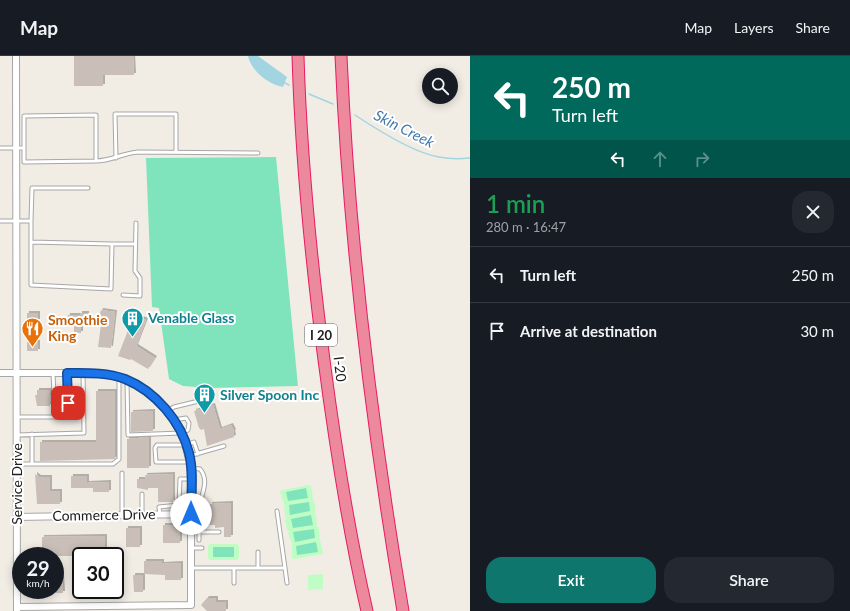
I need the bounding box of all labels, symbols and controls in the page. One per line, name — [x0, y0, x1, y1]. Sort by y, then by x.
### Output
text: Map — [20, 16, 58, 39]
text: Map — [684, 19, 712, 36]
text: Layers — [734, 19, 774, 36]
text: Share — [796, 19, 830, 36]
map controls — [422, 68, 458, 104]
button: search — [422, 68, 458, 104]
text: 250 m — [552, 70, 631, 104]
icon: left — [486, 72, 538, 124]
text: Turn left — [552, 104, 618, 126]
water label: Skin Creek — [371, 105, 438, 151]
icon: left — [607, 148, 629, 170]
icon: ahead — [649, 148, 671, 170]
icon: right — [691, 148, 713, 170]
text: 1 min — [486, 189, 545, 218]
button: close — [792, 191, 834, 233]
text: 280 m · 16:47 — [486, 219, 566, 235]
icon: left — [486, 264, 508, 286]
text: Turn left — [520, 266, 576, 284]
text: 250 m — [792, 266, 834, 284]
building icon: Venable Glass — [119, 305, 145, 338]
place label: Venable Glass — [147, 309, 234, 326]
place label: Smoothie King — [48, 311, 108, 344]
restaurant icon: Smoothie King — [20, 315, 46, 348]
icon: arrive — [486, 320, 508, 342]
text: Arrive at destination — [520, 322, 657, 340]
text: 30 m — [800, 322, 834, 340]
road number: I 20 — [305, 324, 337, 346]
street label: I-20 — [331, 355, 350, 383]
building icon: Silver Spoon Inc — [192, 382, 218, 415]
pin — [51, 386, 85, 420]
place label: Silver Spoon Inc — [220, 386, 319, 403]
icon: arrive — [57, 392, 79, 414]
street label: Service Drive — [8, 443, 25, 525]
position arrow — [170, 493, 212, 535]
street label: Commerce Drive — [52, 505, 156, 524]
speed limit sign: 30 — [72, 547, 124, 599]
text: 29 — [26, 556, 50, 580]
button: Exit — [486, 557, 656, 603]
button: Share — [664, 557, 834, 603]
text: km/h — [26, 577, 50, 589]

